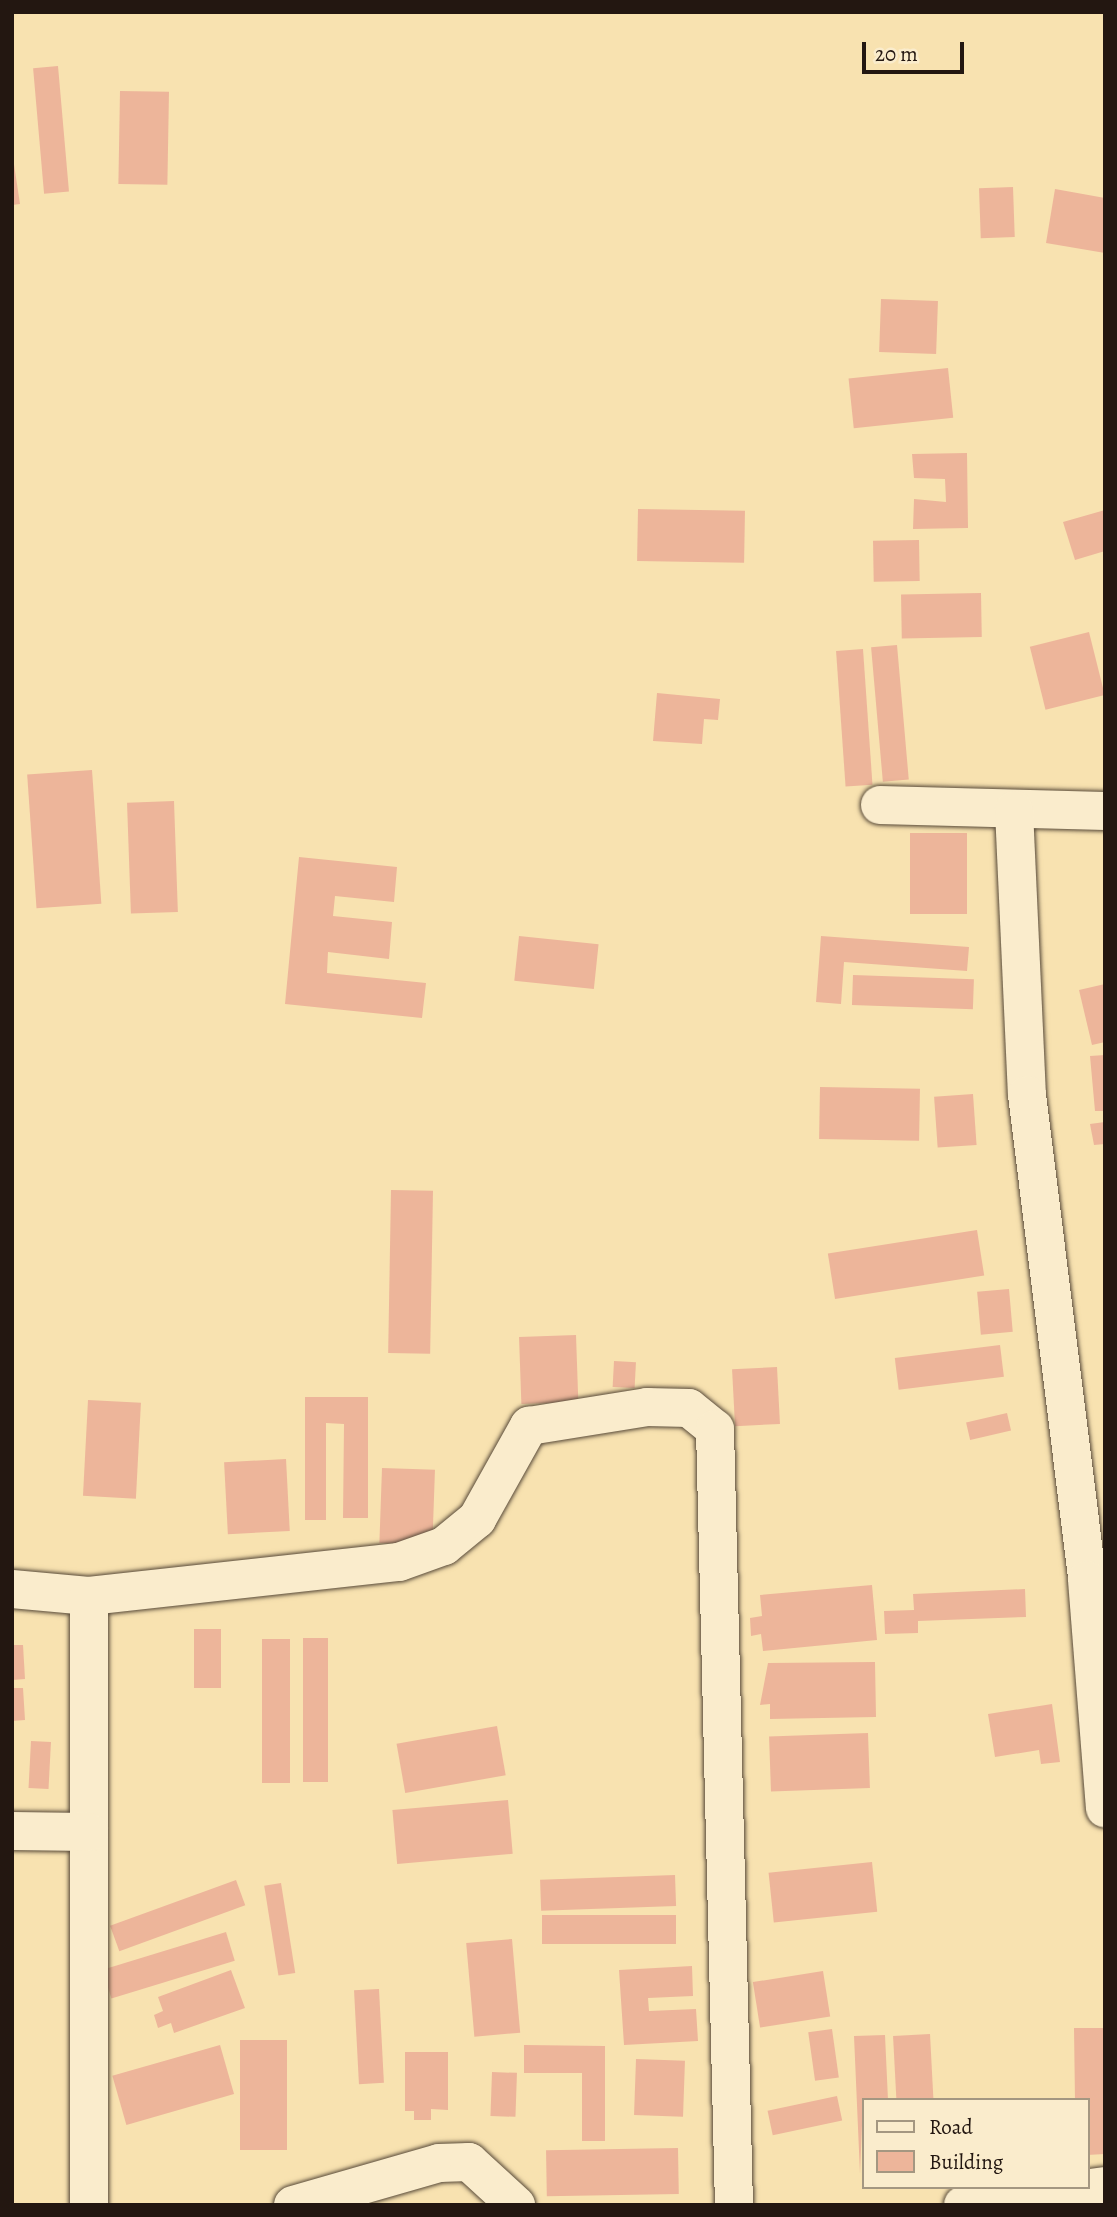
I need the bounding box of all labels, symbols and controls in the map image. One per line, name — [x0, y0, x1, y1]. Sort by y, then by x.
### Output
scale bar — [865, 28, 967, 72]
text: 20 m — [875, 40, 918, 68]
legend — [862, 2098, 1089, 2189]
text: Road — [929, 2113, 973, 2141]
text: Building — [929, 2148, 1003, 2176]

